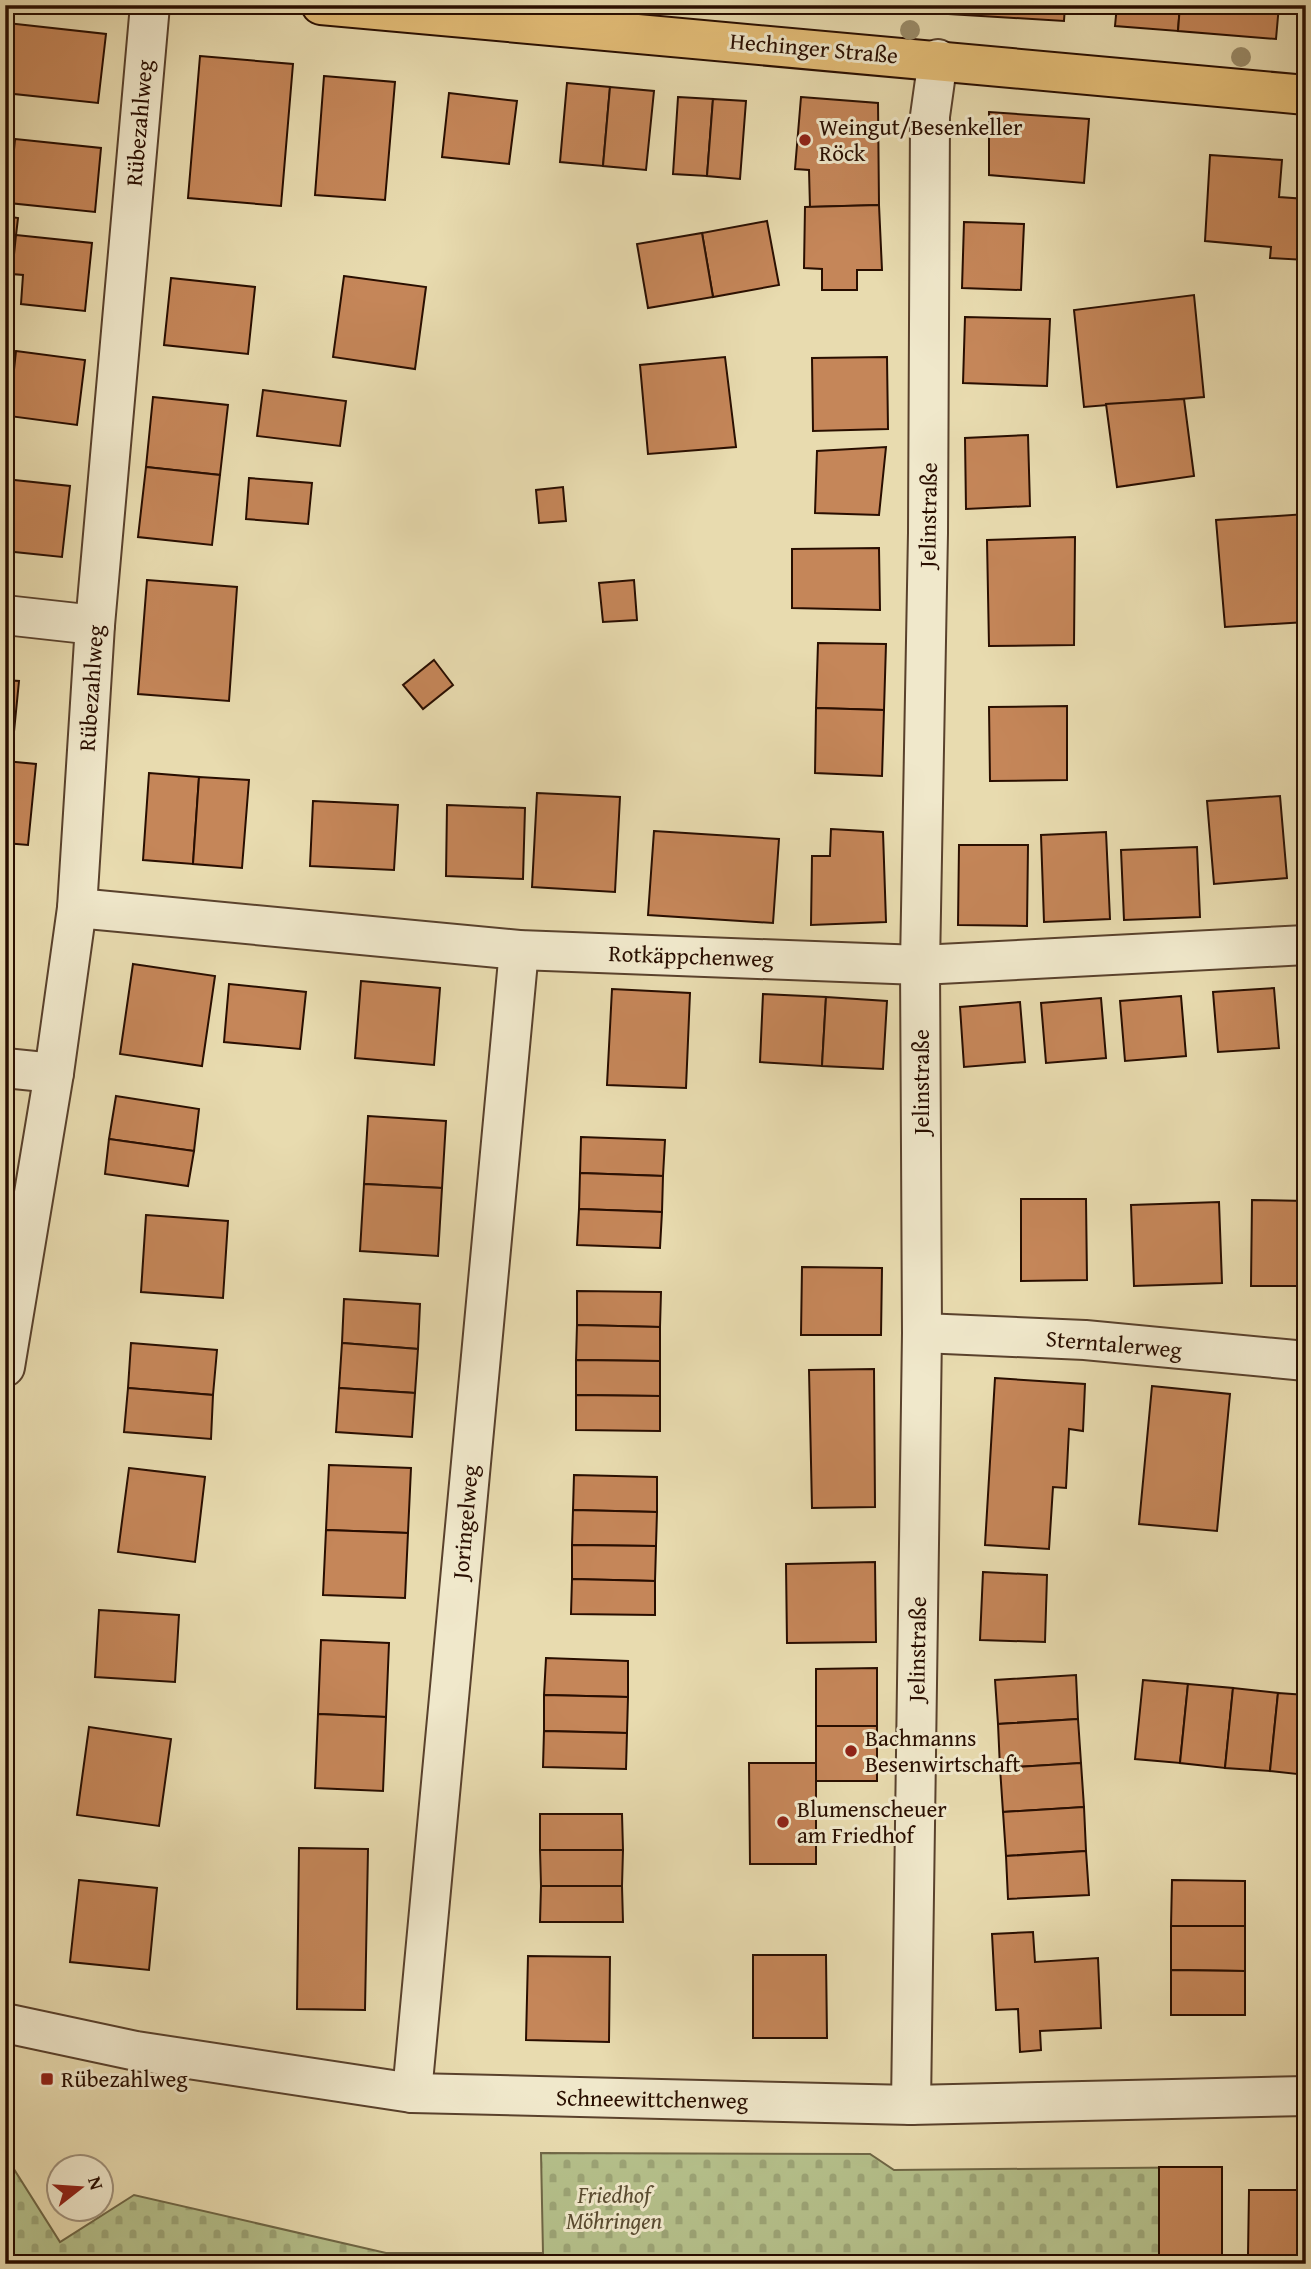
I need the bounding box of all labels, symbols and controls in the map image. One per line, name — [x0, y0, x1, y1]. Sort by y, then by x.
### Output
street label: Hechinger Straße — [729, 24, 900, 71]
street label: Rübezahlweg — [117, 58, 161, 188]
place label: Weingut/Besenkeller Röck — [819, 110, 1023, 169]
marker: Weingut/Besenkeller Röck — [797, 132, 813, 148]
street label: Jelinstraße — [910, 462, 945, 571]
street label: Rübezahlweg — [70, 623, 111, 752]
street label: Rotkäppchenweg — [608, 936, 775, 975]
street label: Jelinstraße — [904, 1029, 937, 1138]
street label: Sterntalerweg — [1045, 1321, 1184, 1366]
street label: Joringelweg — [443, 1463, 486, 1583]
street label: Jelinstraße — [899, 1596, 934, 1705]
place label: Bachmanns Besenwirtschaft — [865, 1721, 1020, 1780]
marker: Bachmanns Besenwirtschaft — [843, 1743, 859, 1759]
place label: Blumenscheuer am Friedhof — [797, 1792, 947, 1851]
marker: Blumenscheuer am Friedhof — [775, 1814, 791, 1830]
place label: Rübezahlweg — [61, 2062, 188, 2095]
marker: Rübezahlweg — [39, 2071, 55, 2087]
street label: Schneewittchenweg — [556, 2080, 749, 2117]
north arrow — [46, 2154, 116, 2224]
text: N — [81, 2173, 112, 2193]
park label: Friedhof Möhringen — [566, 2178, 662, 2237]

